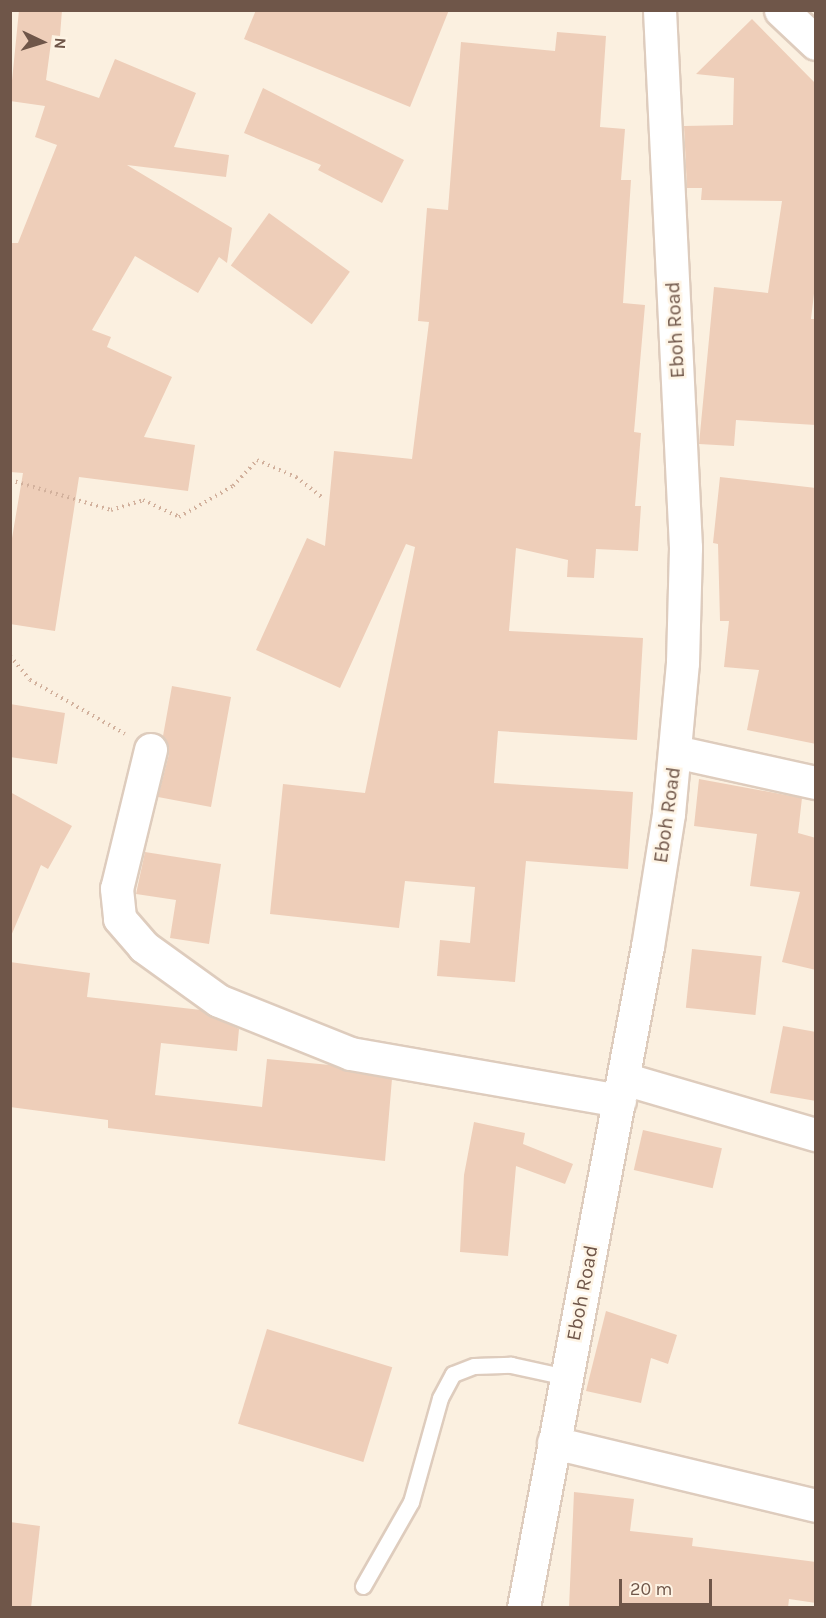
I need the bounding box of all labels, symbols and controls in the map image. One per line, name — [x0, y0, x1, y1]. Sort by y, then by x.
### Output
north arrow — [12, 12, 72, 72]
text: N — [51, 37, 70, 50]
street label: Eboh Road — [660, 281, 690, 379]
street label: Eboh Road — [648, 765, 686, 865]
street label: Eboh Road — [561, 1243, 603, 1343]
scale bar — [622, 1567, 715, 1605]
text: 20 m — [630, 1578, 672, 1600]

